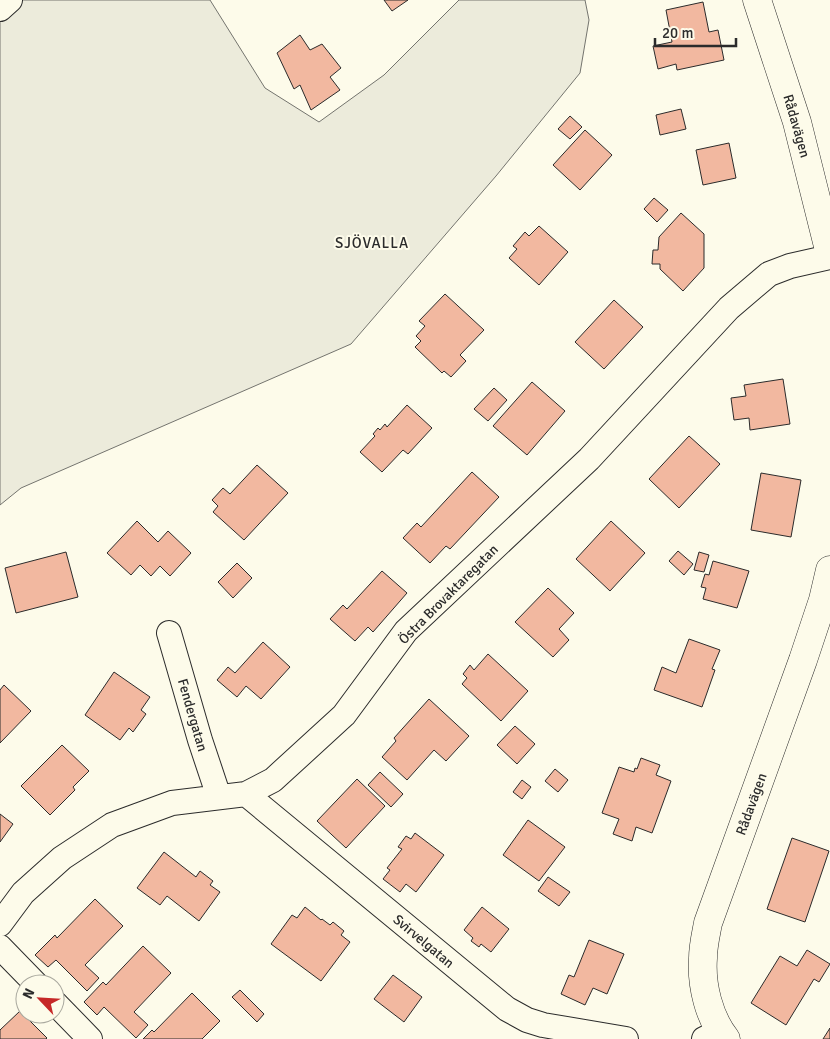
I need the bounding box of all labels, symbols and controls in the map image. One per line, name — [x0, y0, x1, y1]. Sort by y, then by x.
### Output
scale bar — [655, 15, 736, 47]
text: 20 m — [662, 24, 693, 42]
street label: Rådavägen — [779, 93, 814, 160]
district label: SJÖVALLA — [335, 234, 409, 252]
street label: Östra Brovaktaregatan — [395, 541, 502, 648]
street label: Fendergatan — [174, 677, 211, 754]
street label: Rådavägen — [732, 771, 771, 838]
street label: Svirvelgatan — [390, 911, 458, 972]
north arrow — [15, 974, 65, 1024]
text: N — [19, 986, 38, 1002]

